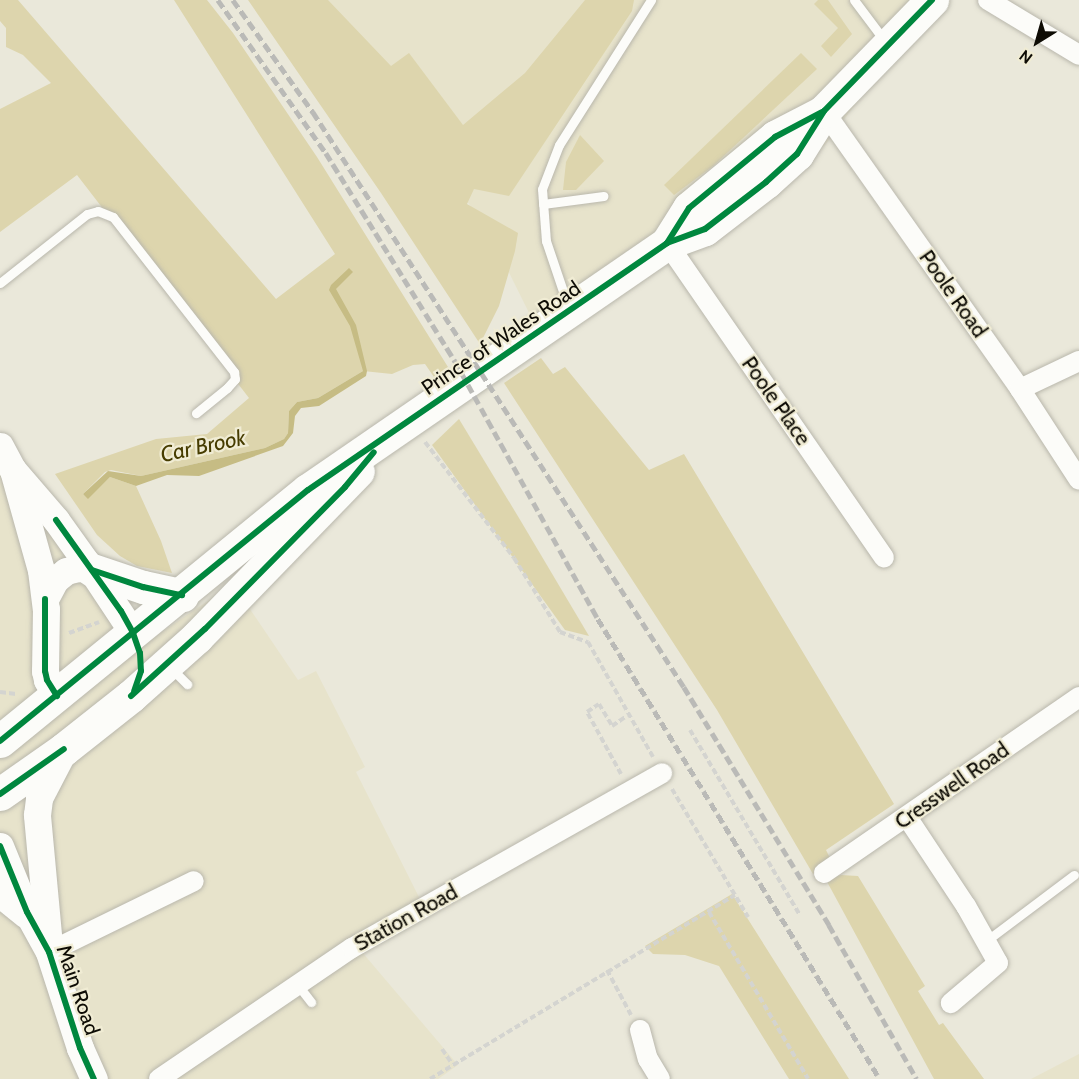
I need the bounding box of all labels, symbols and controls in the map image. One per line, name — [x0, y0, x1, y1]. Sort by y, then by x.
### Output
north arrow — [1007, 12, 1067, 72]
text: N — [1016, 46, 1036, 68]
street label: Poole Road — [914, 246, 992, 342]
street label: Prince of Wales Road — [417, 275, 585, 401]
street label: Poole Place — [736, 352, 816, 450]
water label: Car Brook — [158, 424, 248, 468]
street label: Cresswell Road — [890, 737, 1014, 835]
street label: Station Road — [350, 879, 462, 957]
street label: Main Road — [51, 942, 105, 1038]

